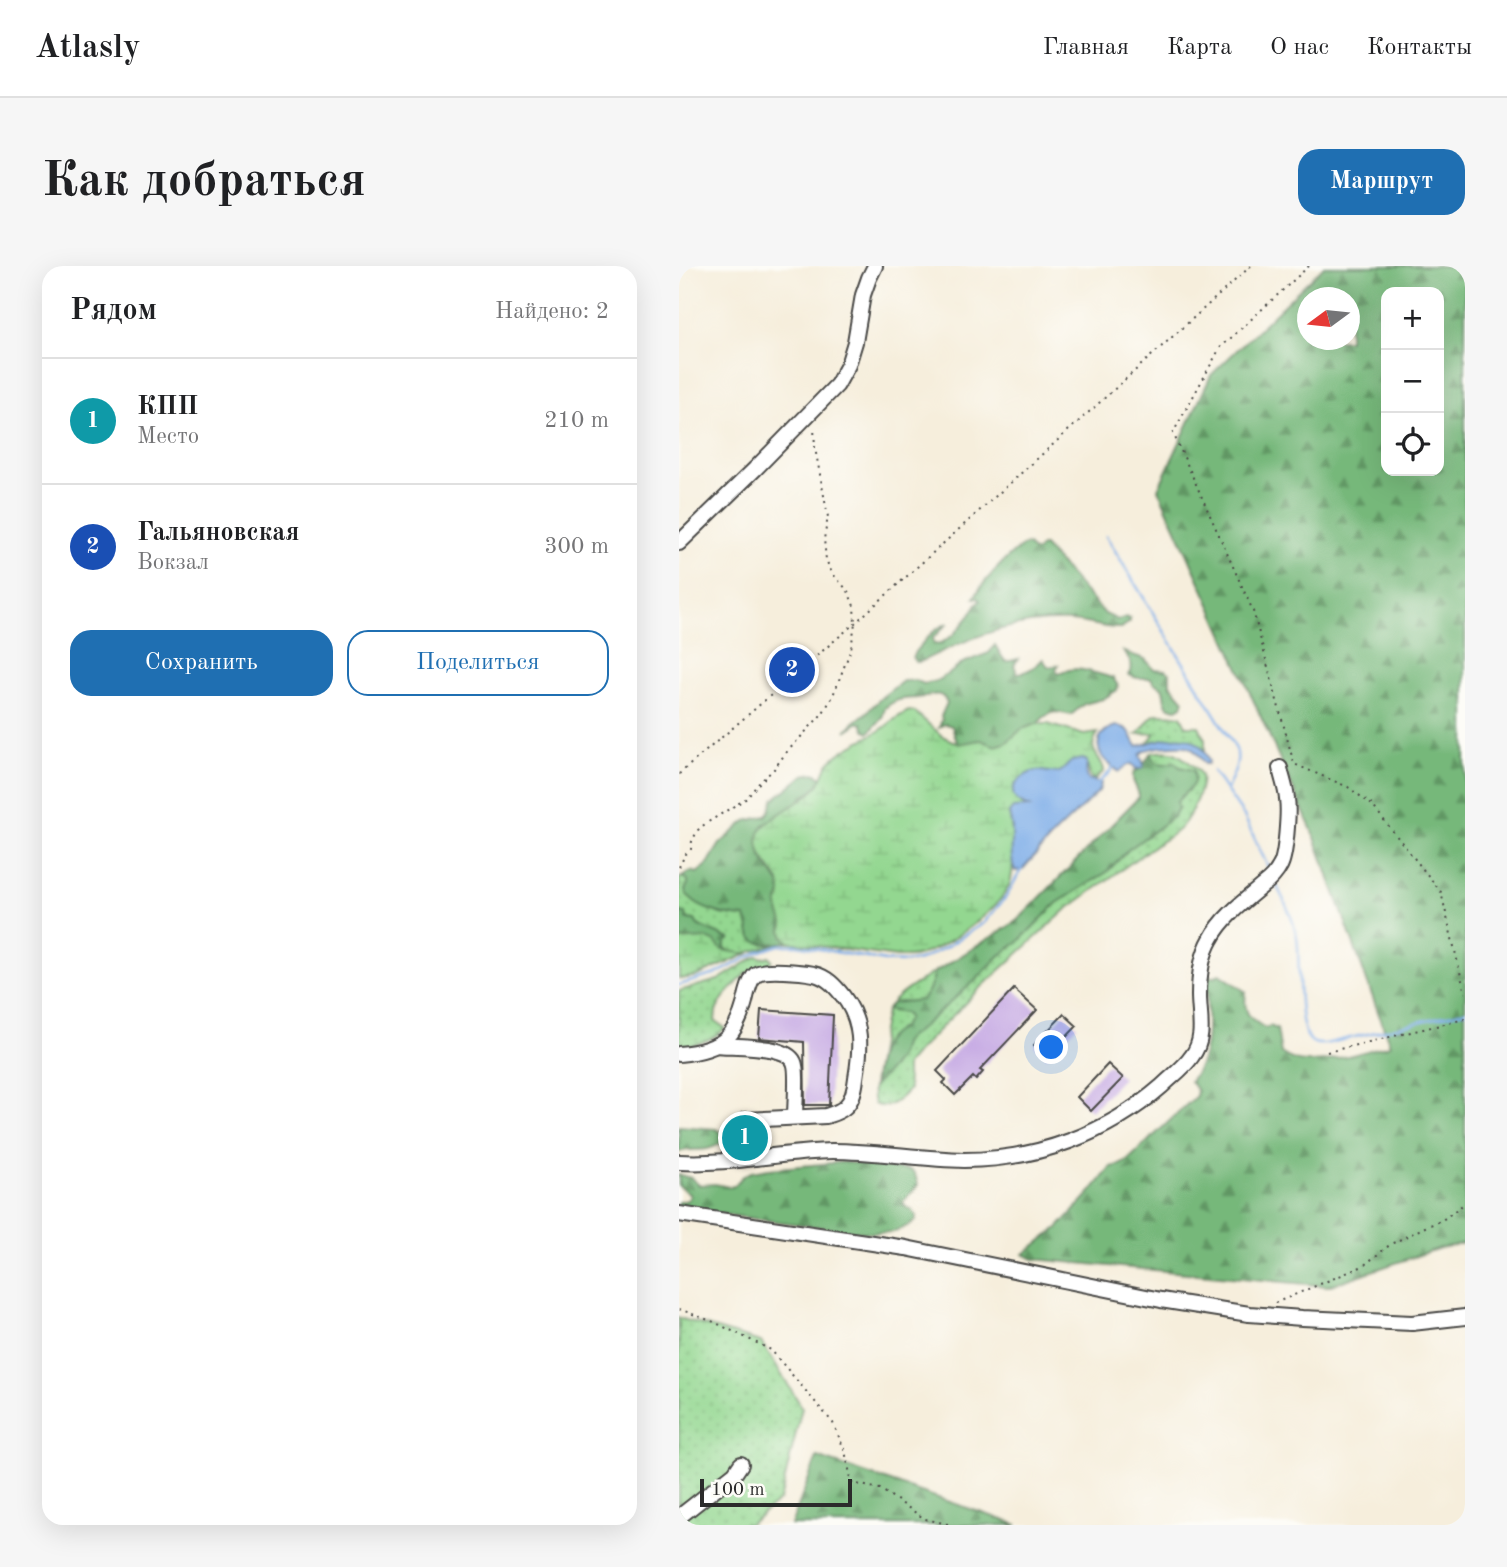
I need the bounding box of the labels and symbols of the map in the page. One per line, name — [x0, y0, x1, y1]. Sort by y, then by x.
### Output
north arrow — [1297, 287, 1360, 350]
pin: 2 — [769, 644, 815, 696]
your location — [1034, 1030, 1068, 1064]
pin: 1 — [722, 1112, 768, 1164]
scale bar — [700, 1476, 852, 1508]

